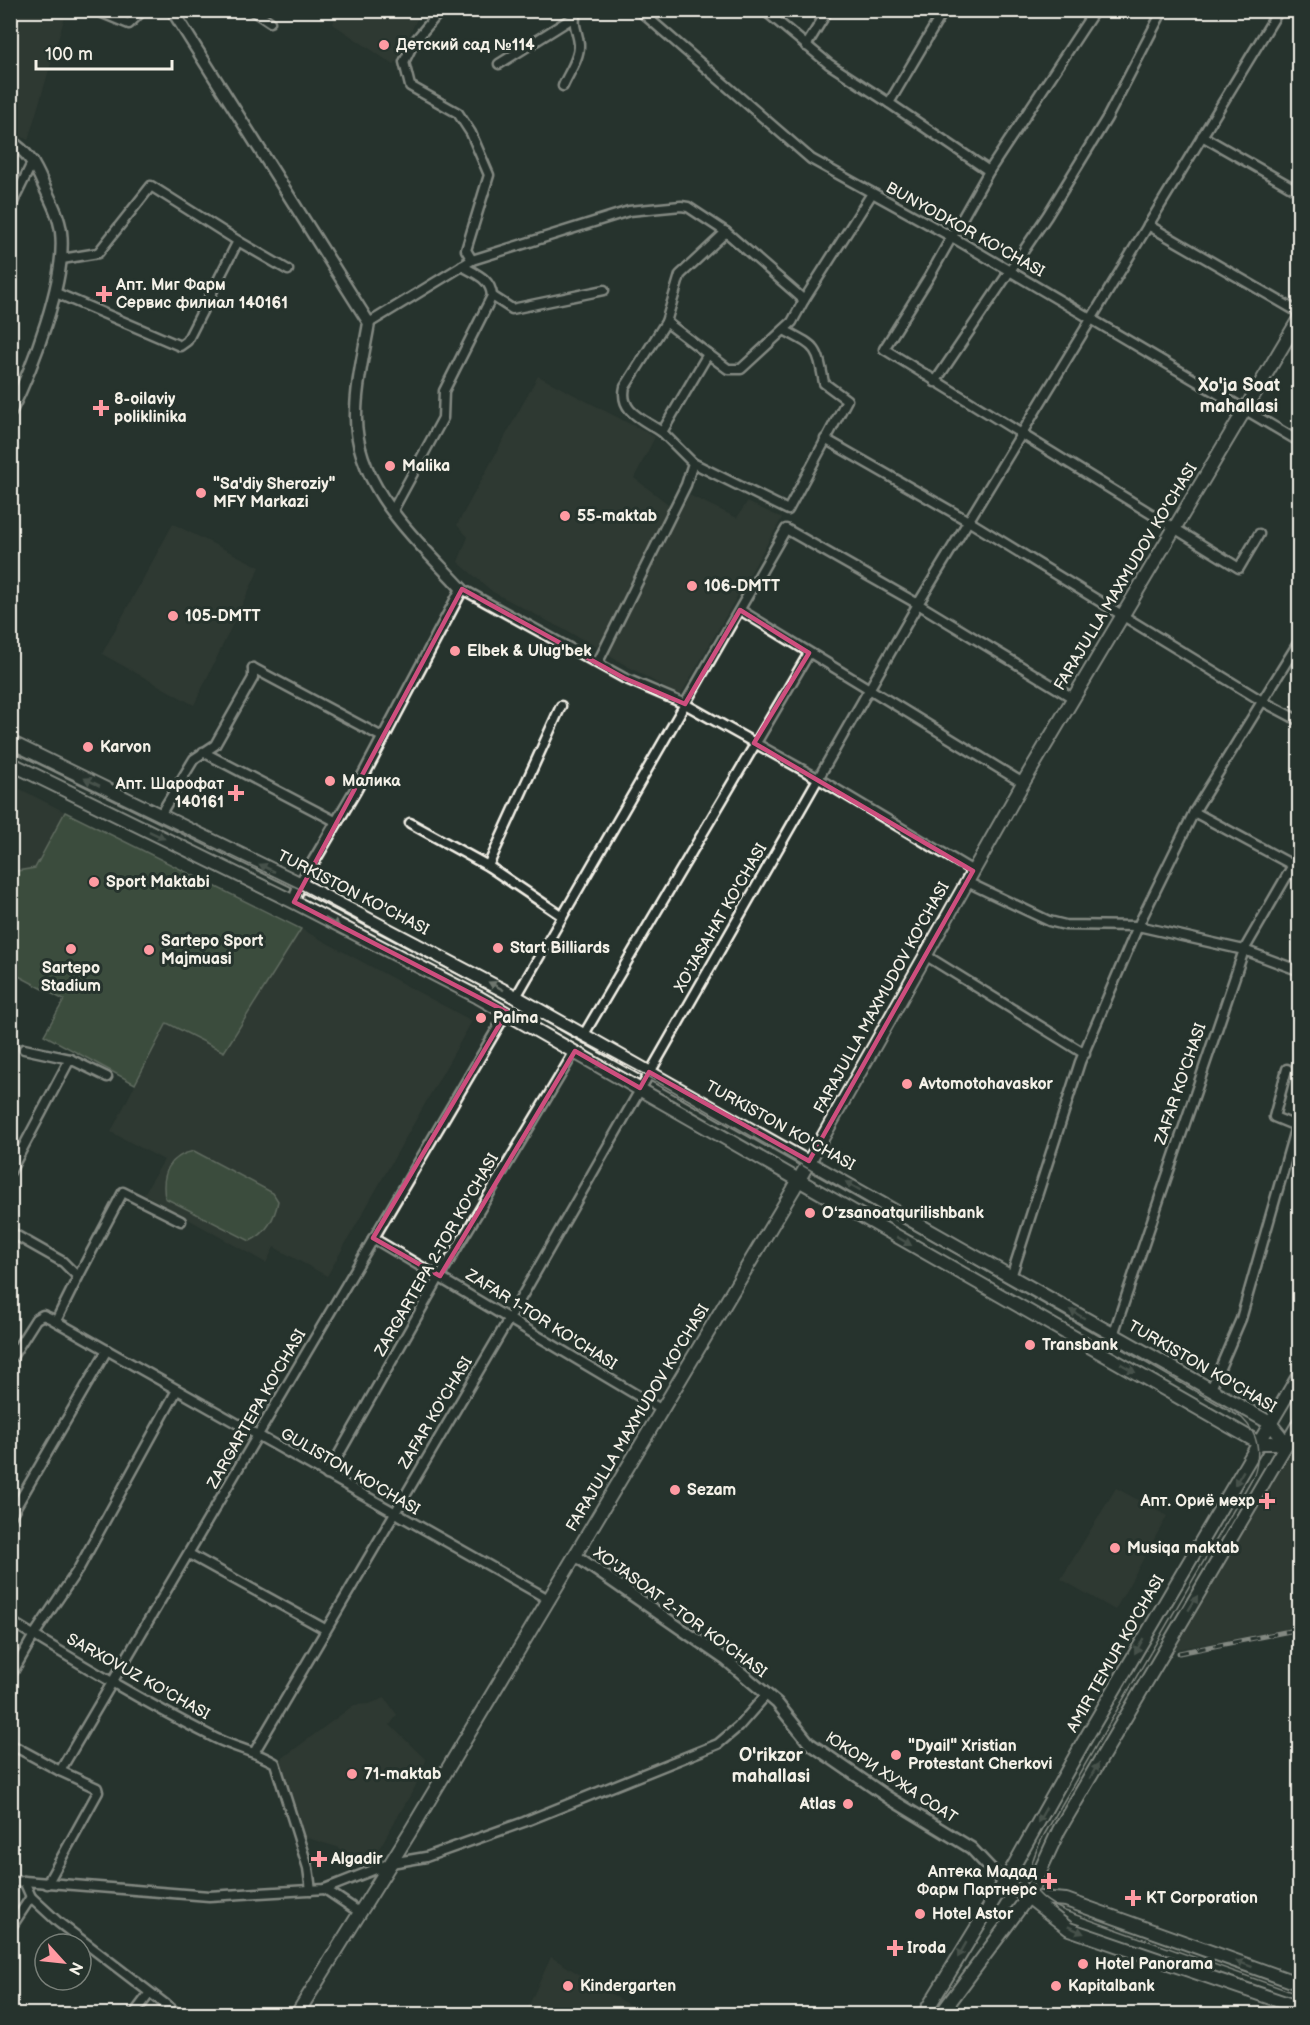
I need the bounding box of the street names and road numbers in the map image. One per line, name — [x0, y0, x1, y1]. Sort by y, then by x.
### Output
street label: BUNYODKOR KO'CHASI — [882, 178, 1048, 282]
street label: FARAJULLA MAXMUDOV KO'CHASI — [1050, 460, 1202, 694]
street label: XO'JASAHAT KO'CHASI — [670, 840, 771, 997]
street label: TURKISTON KO'CHASI — [274, 846, 432, 940]
street label: FARAJULLA MAXMUDOV KO'CHASI — [810, 879, 954, 1117]
street label: ZAFAR KO'CHASI — [1151, 1021, 1211, 1148]
street label: TURKISTON KO'CHASI — [702, 1077, 858, 1175]
street label: ZARGARTEPA 2-TOR KO'CHASI — [371, 1150, 503, 1361]
street label: ZAFAR 1-TOR KO'CHASI — [461, 1265, 620, 1374]
street label: FARAJULLA MAXMUDOV KO'CHASI — [562, 1301, 714, 1535]
street label: TURKISTON KO'CHASI — [1125, 1317, 1279, 1417]
street label: ZARGARTEPA KO'CHASI — [203, 1326, 310, 1493]
street label: ZAFAR KO'CHASI — [395, 1354, 477, 1473]
street label: GULISTON KO'CHASI — [277, 1424, 423, 1520]
street label: XO'JASOAT 2-TOR KO'CHASI — [589, 1543, 770, 1682]
street label: AMIR TEMUR KO'CHASI — [1063, 1572, 1169, 1736]
street label: SARXOVUZ KO'CHASI — [63, 1630, 213, 1724]
street label: ЮКОРИ ХУЖА СОАТ — [822, 1728, 961, 1828]

